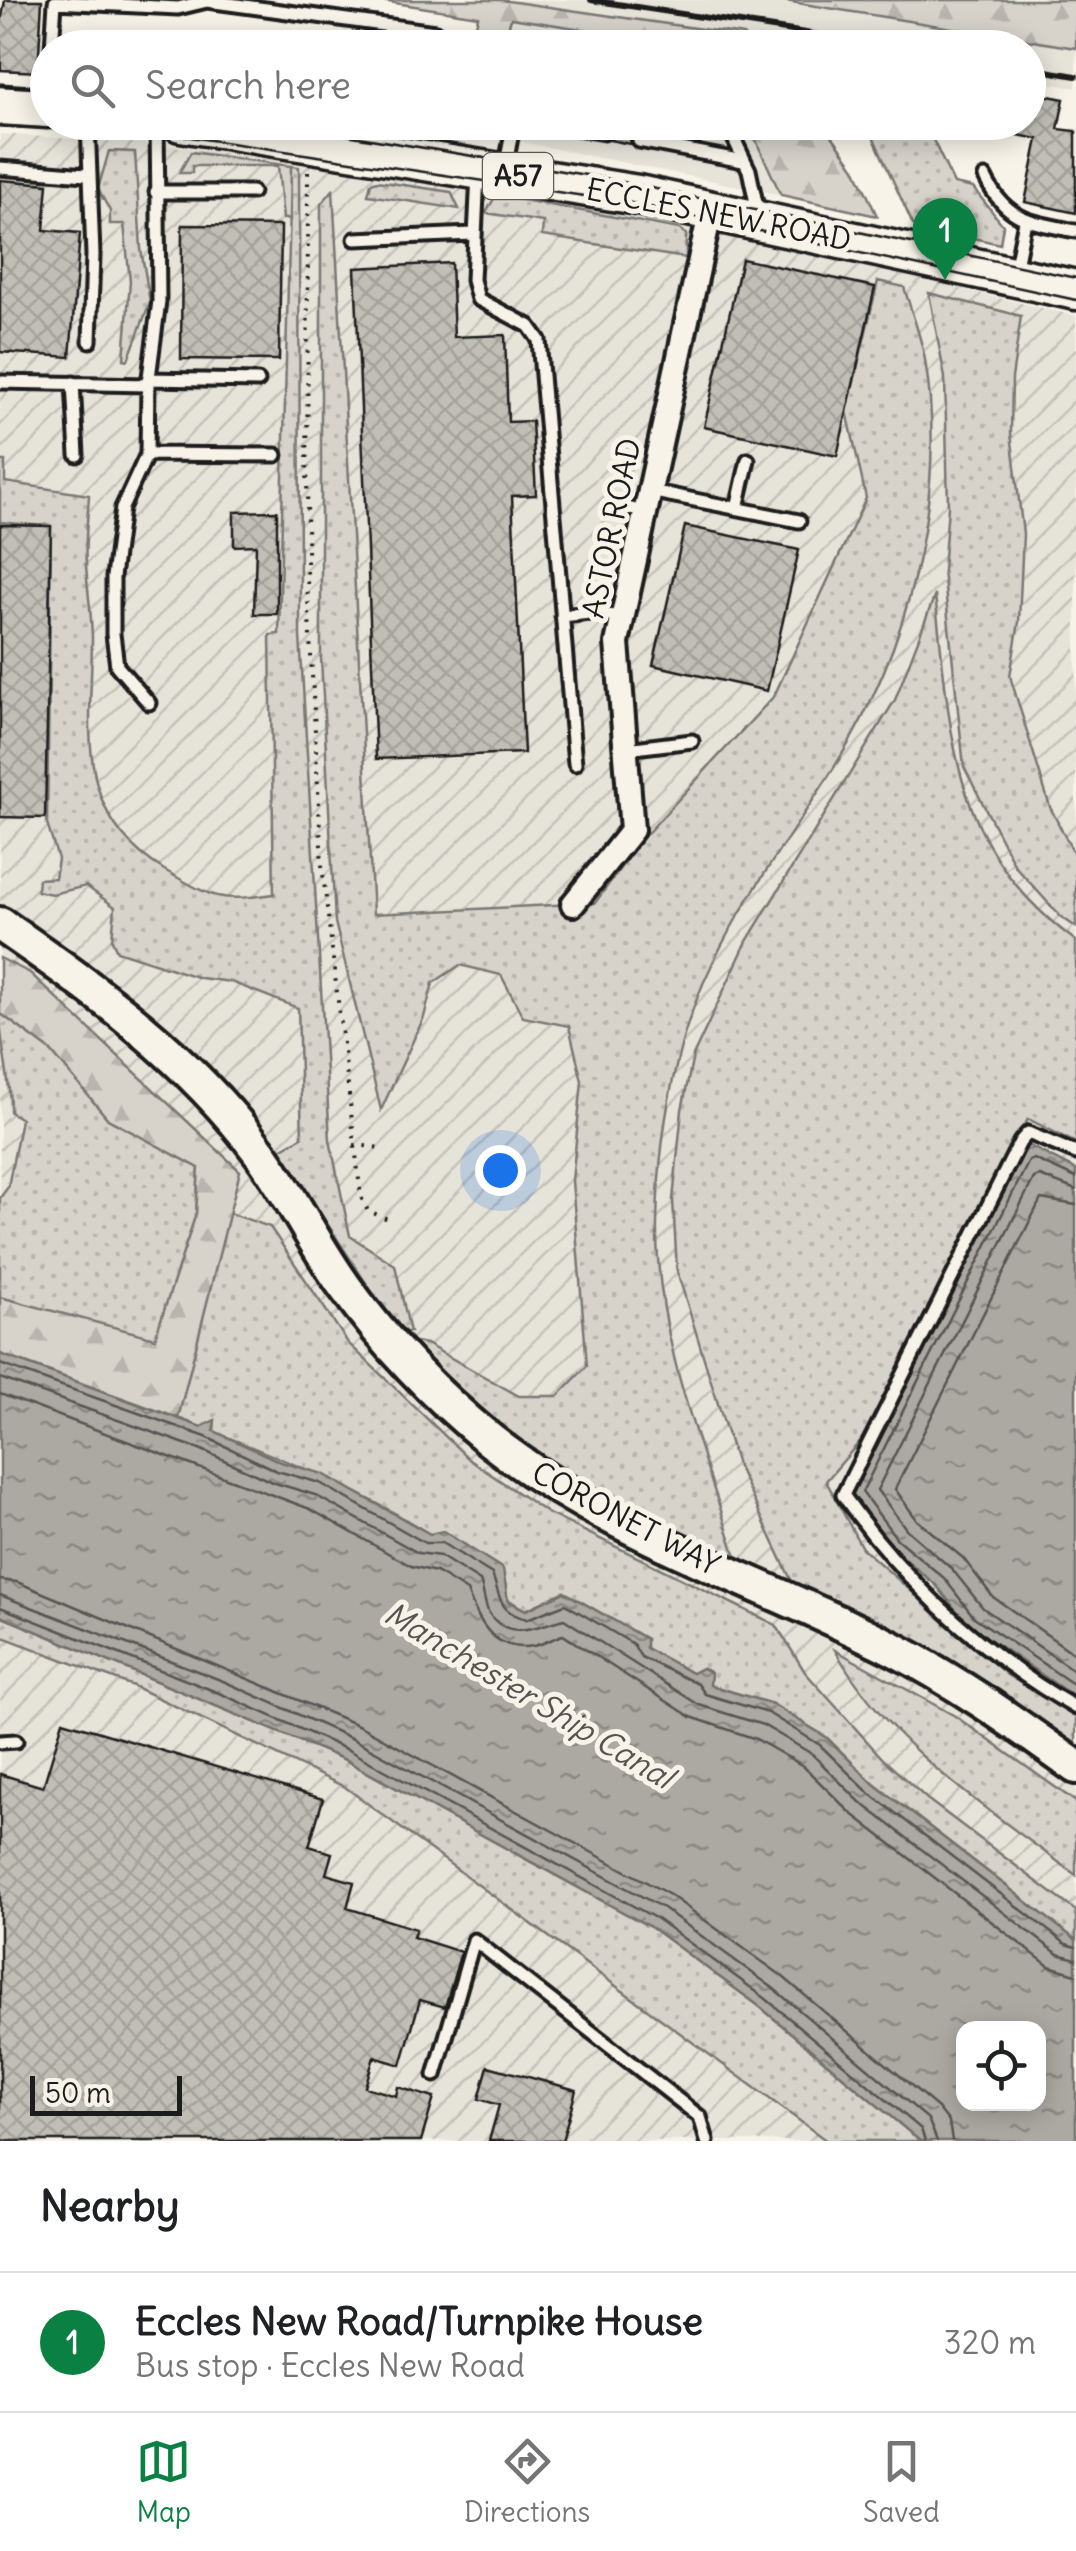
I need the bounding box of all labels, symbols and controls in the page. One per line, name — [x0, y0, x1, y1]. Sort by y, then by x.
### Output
search box — [30, 30, 1046, 140]
icon: search — [65, 58, 120, 113]
text: Search here — [145, 62, 351, 109]
road number: A57 — [483, 153, 553, 199]
street label: ECCLES NEW ROAD — [583, 170, 855, 258]
pin: 1 — [912, 198, 978, 280]
street label: ASTOR ROAD — [573, 435, 649, 621]
your location — [475, 1145, 526, 1196]
street label: CORONET WAY — [526, 1453, 727, 1584]
water label: Manchester Ship Canal — [377, 1593, 684, 1799]
map controls — [956, 2021, 1046, 2111]
button: locate — [956, 2021, 1046, 2111]
scale bar — [30, 2071, 182, 2116]
text: 50 m — [45, 2075, 111, 2111]
text: Nearby — [40, 2180, 179, 2232]
text: Eccles New Road/Turnpike House — [135, 2298, 703, 2345]
text: 1 — [66, 2322, 79, 2363]
text: 320 m — [944, 2322, 1036, 2363]
text: Bus stop · Eccles New Road — [135, 2345, 525, 2386]
tab: Map — [136, 2434, 191, 2530]
tab: Directions — [464, 2434, 590, 2530]
tab: Saved — [863, 2434, 940, 2530]

